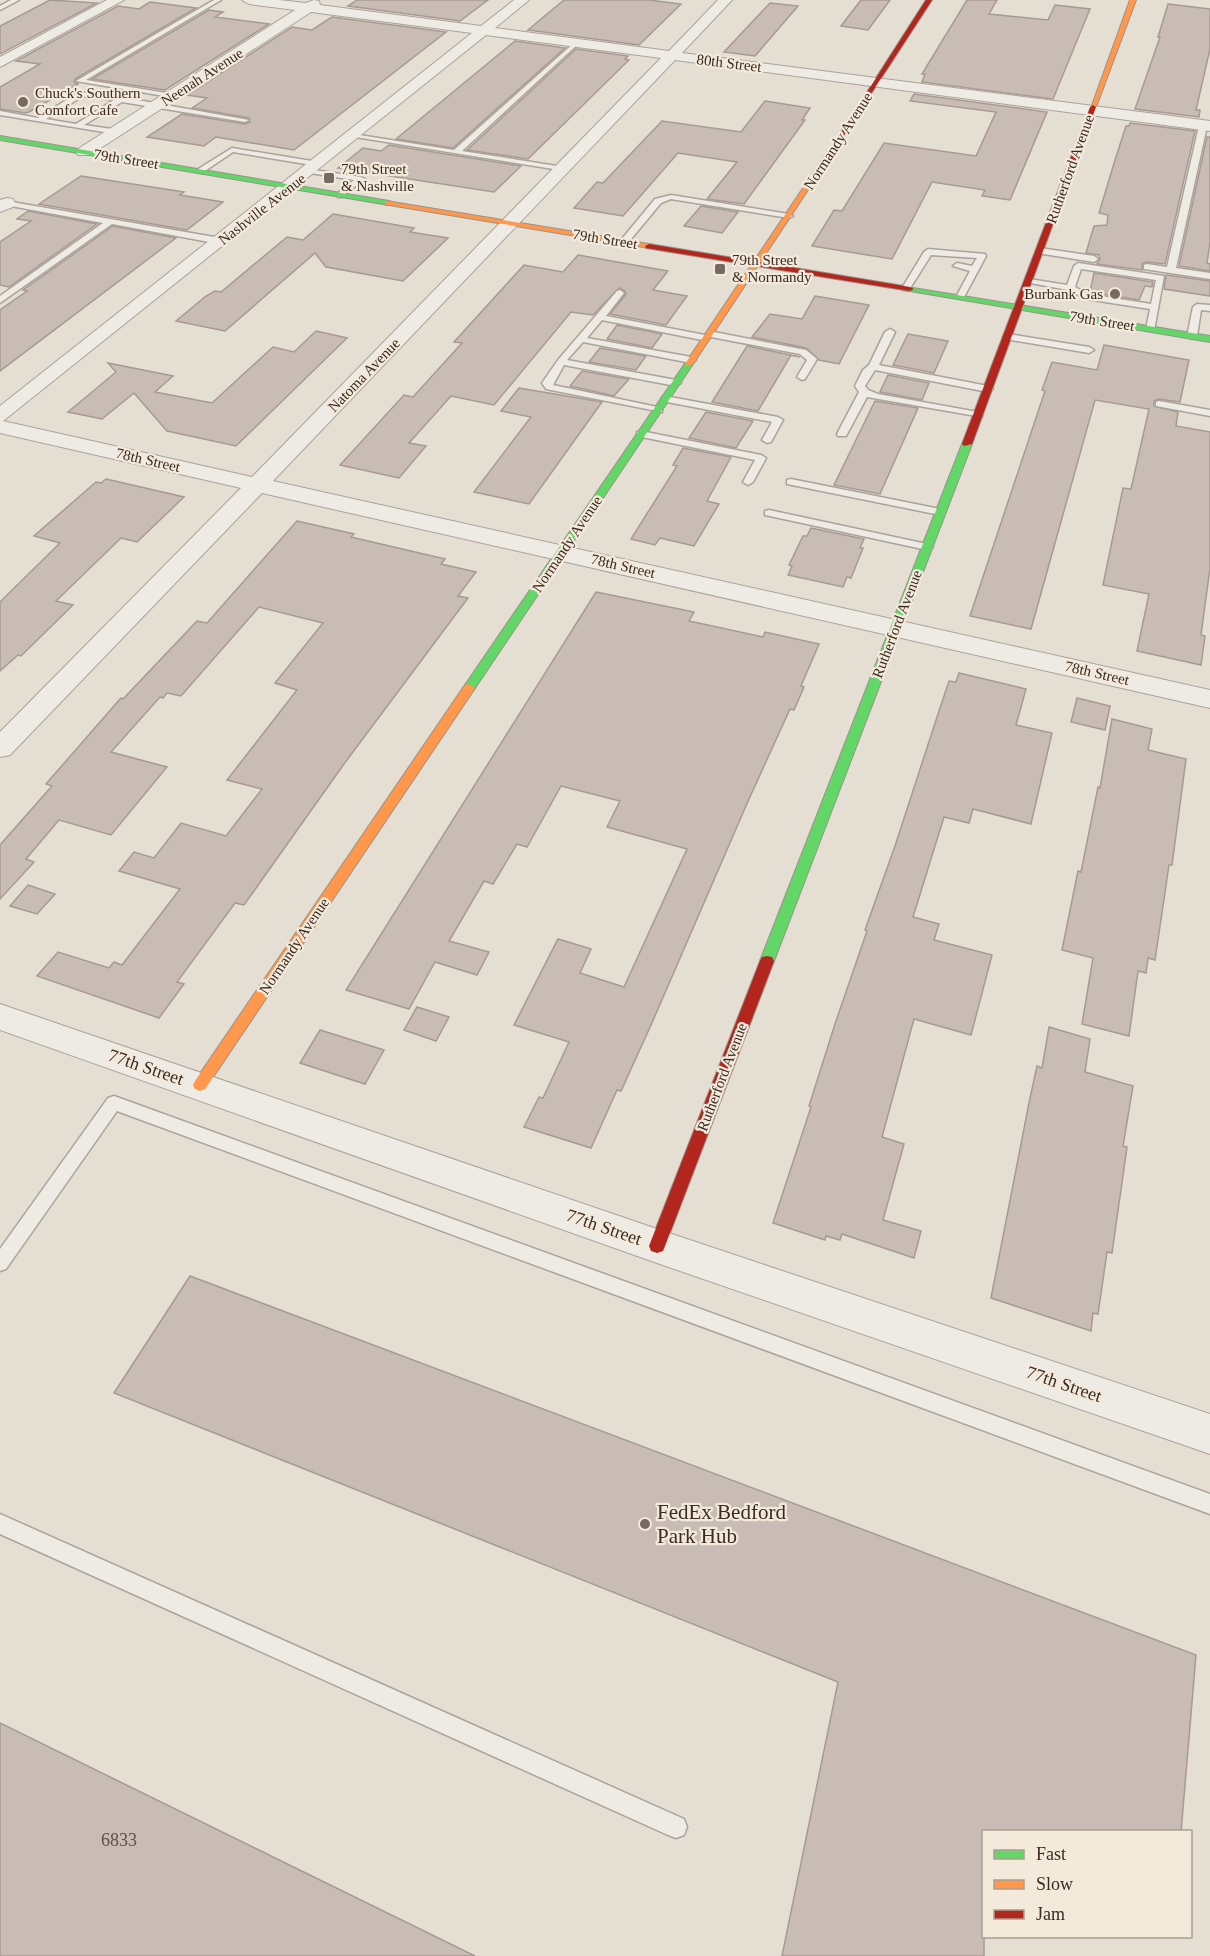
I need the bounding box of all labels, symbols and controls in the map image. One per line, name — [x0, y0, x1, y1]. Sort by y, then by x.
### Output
street label: Neenah Avenue — [158, 44, 246, 109]
street label: 80th Street — [696, 51, 763, 75]
place label: Chuck's Southern Comfort Cafe — [35, 85, 141, 118]
street label: Normandy Avenue — [801, 89, 876, 193]
marker: Chuck's Southern Comfort Cafe — [16, 95, 30, 109]
street label: Rutherford Avenue — [1043, 112, 1097, 225]
street label: 79th Street — [92, 146, 160, 172]
place label: 79th Street & Nashville — [341, 161, 414, 194]
street label: Nashville Avenue — [215, 170, 309, 248]
marker: 79th Street & Nashville — [322, 171, 336, 185]
street label: 79th Street — [571, 226, 639, 252]
place label: 79th Street & Normandy — [732, 252, 812, 285]
marker: 79th Street & Normandy — [713, 262, 727, 276]
place label: Burbank Gas — [1024, 286, 1103, 302]
marker: Burbank Gas — [1108, 287, 1122, 301]
street label: 79th Street — [1068, 308, 1136, 334]
street label: Natoma Avenue — [325, 335, 403, 415]
street label: 78th Street — [114, 445, 182, 475]
street label: Normandy Avenue — [529, 493, 605, 595]
street label: 78th Street — [589, 551, 657, 581]
street label: Rutherford Avenue — [869, 567, 925, 680]
street label: 78th Street — [1063, 658, 1131, 688]
street label: Normandy Avenue — [256, 895, 332, 997]
street label: Rutherford Avenue — [694, 1020, 750, 1133]
street label: 77th Street — [106, 1045, 186, 1089]
street label: 77th Street — [564, 1205, 644, 1249]
street label: 77th Street — [1024, 1362, 1104, 1406]
place label: FedEx Bedford Park Hub — [657, 1500, 786, 1548]
marker: FedEx Bedford Park Hub — [638, 1517, 652, 1531]
house number: 6833 — [101, 1830, 137, 1850]
legend — [982, 1830, 1192, 1938]
text: Fast — [1036, 1844, 1066, 1864]
text: Slow — [1036, 1874, 1073, 1894]
text: Jam — [1036, 1904, 1065, 1924]

